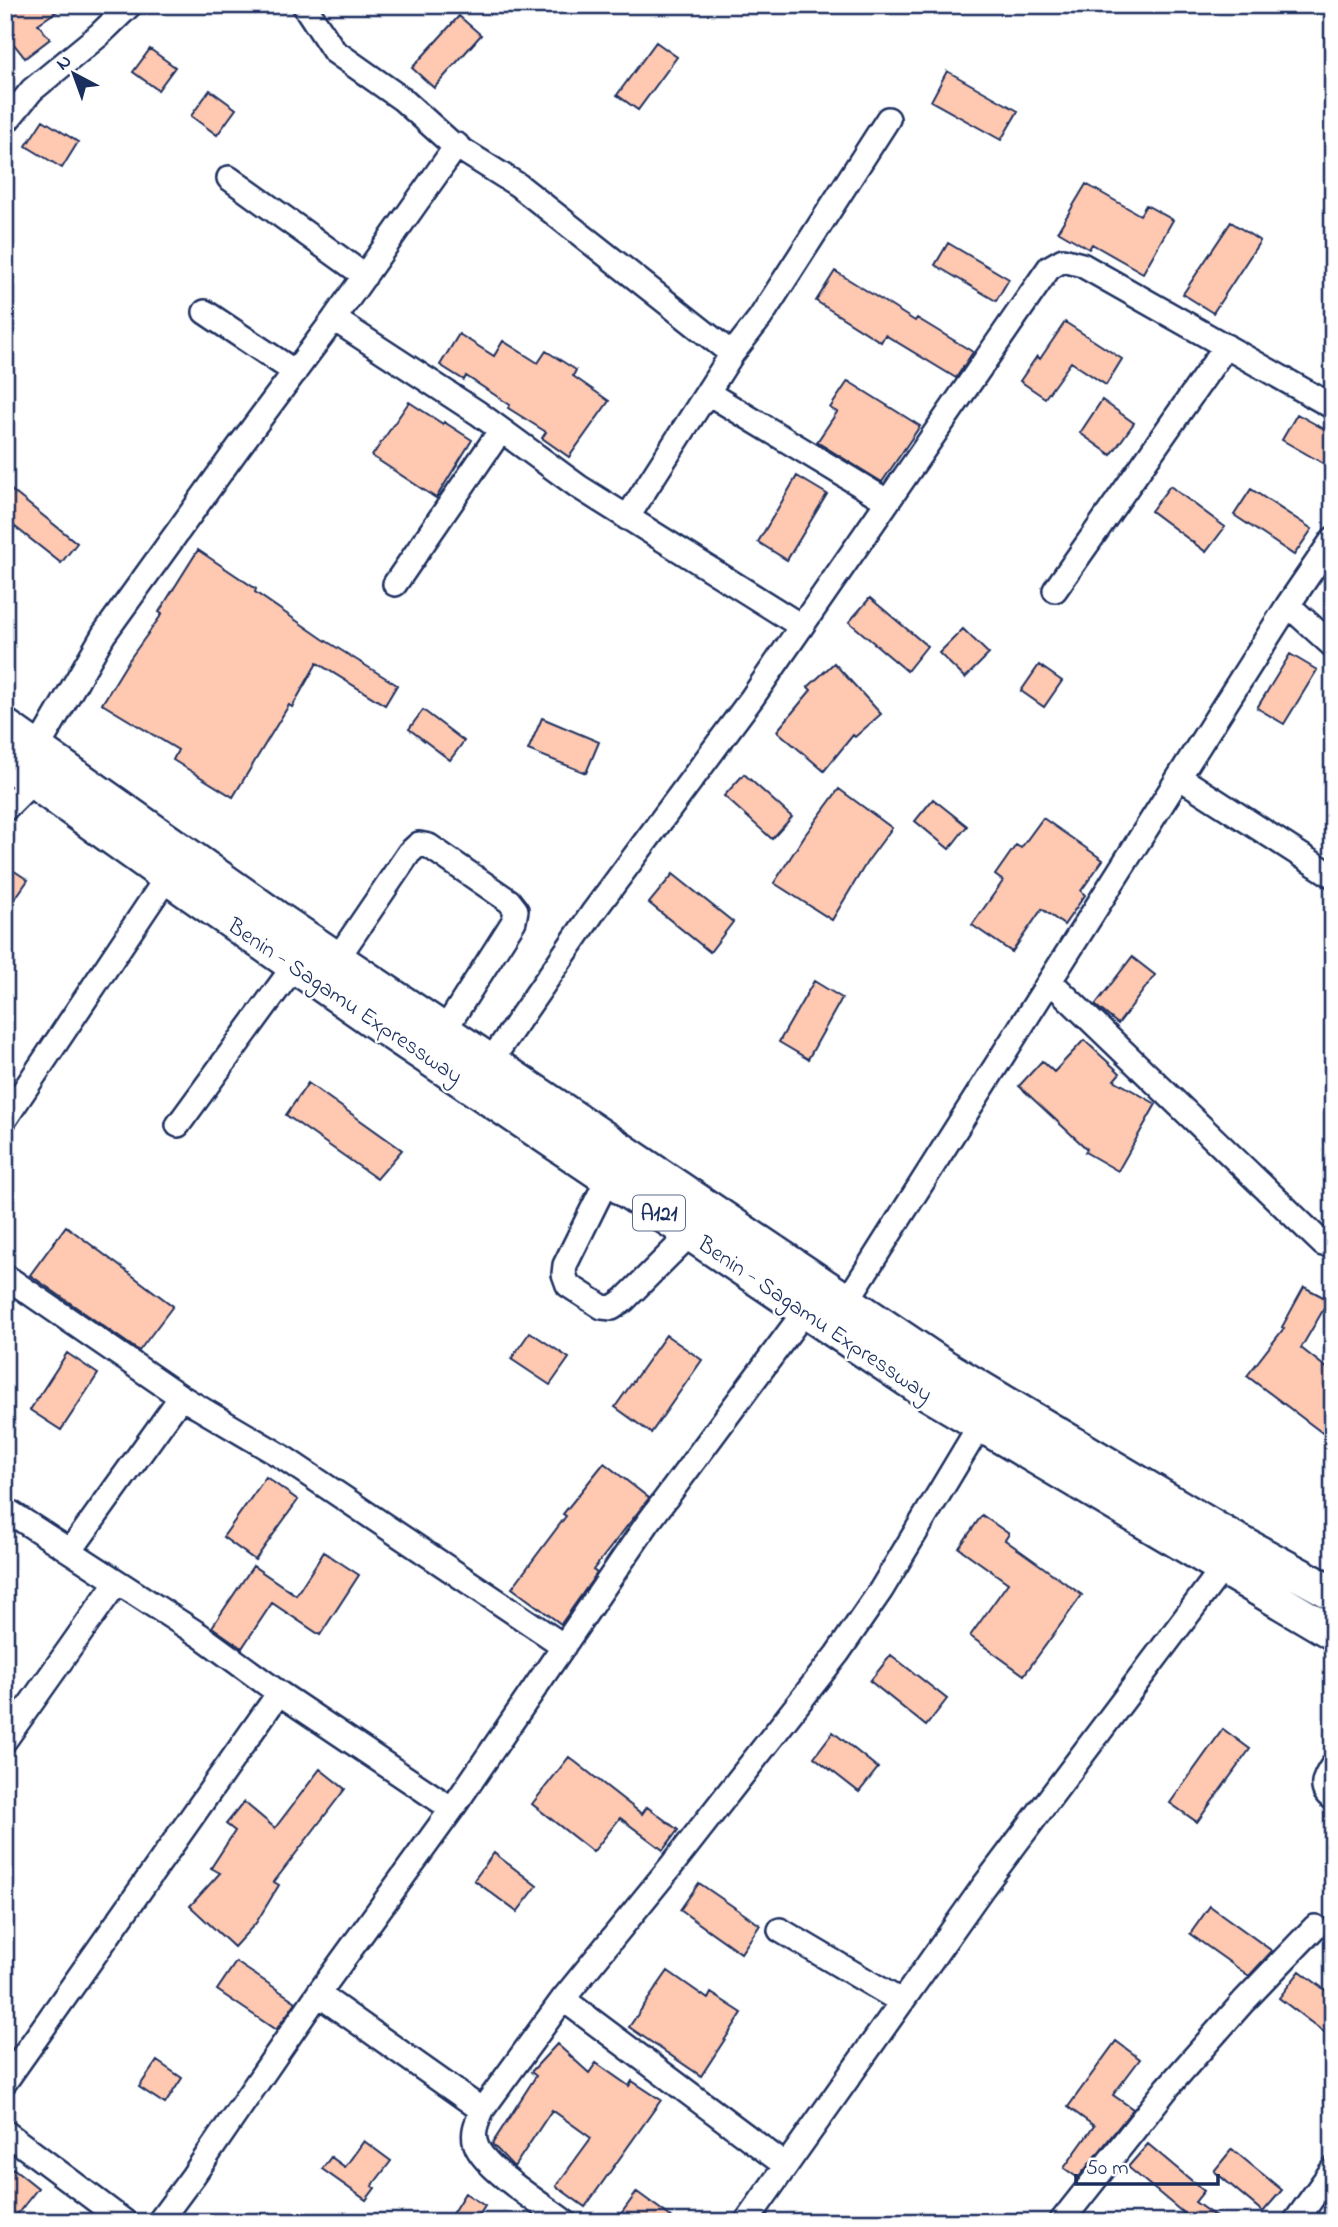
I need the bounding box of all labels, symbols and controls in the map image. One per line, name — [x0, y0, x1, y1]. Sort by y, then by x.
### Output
north arrow — [38, 38, 108, 108]
text: N — [51, 49, 78, 77]
street label: Benin - Sagamu Expressway — [218, 910, 469, 1095]
road number: A121 — [633, 1196, 685, 1230]
street label: Benin - Sagamu Expressway — [688, 1228, 939, 1413]
scale bar — [1076, 2143, 1217, 2187]
text: 50 m — [1086, 2154, 1129, 2184]

